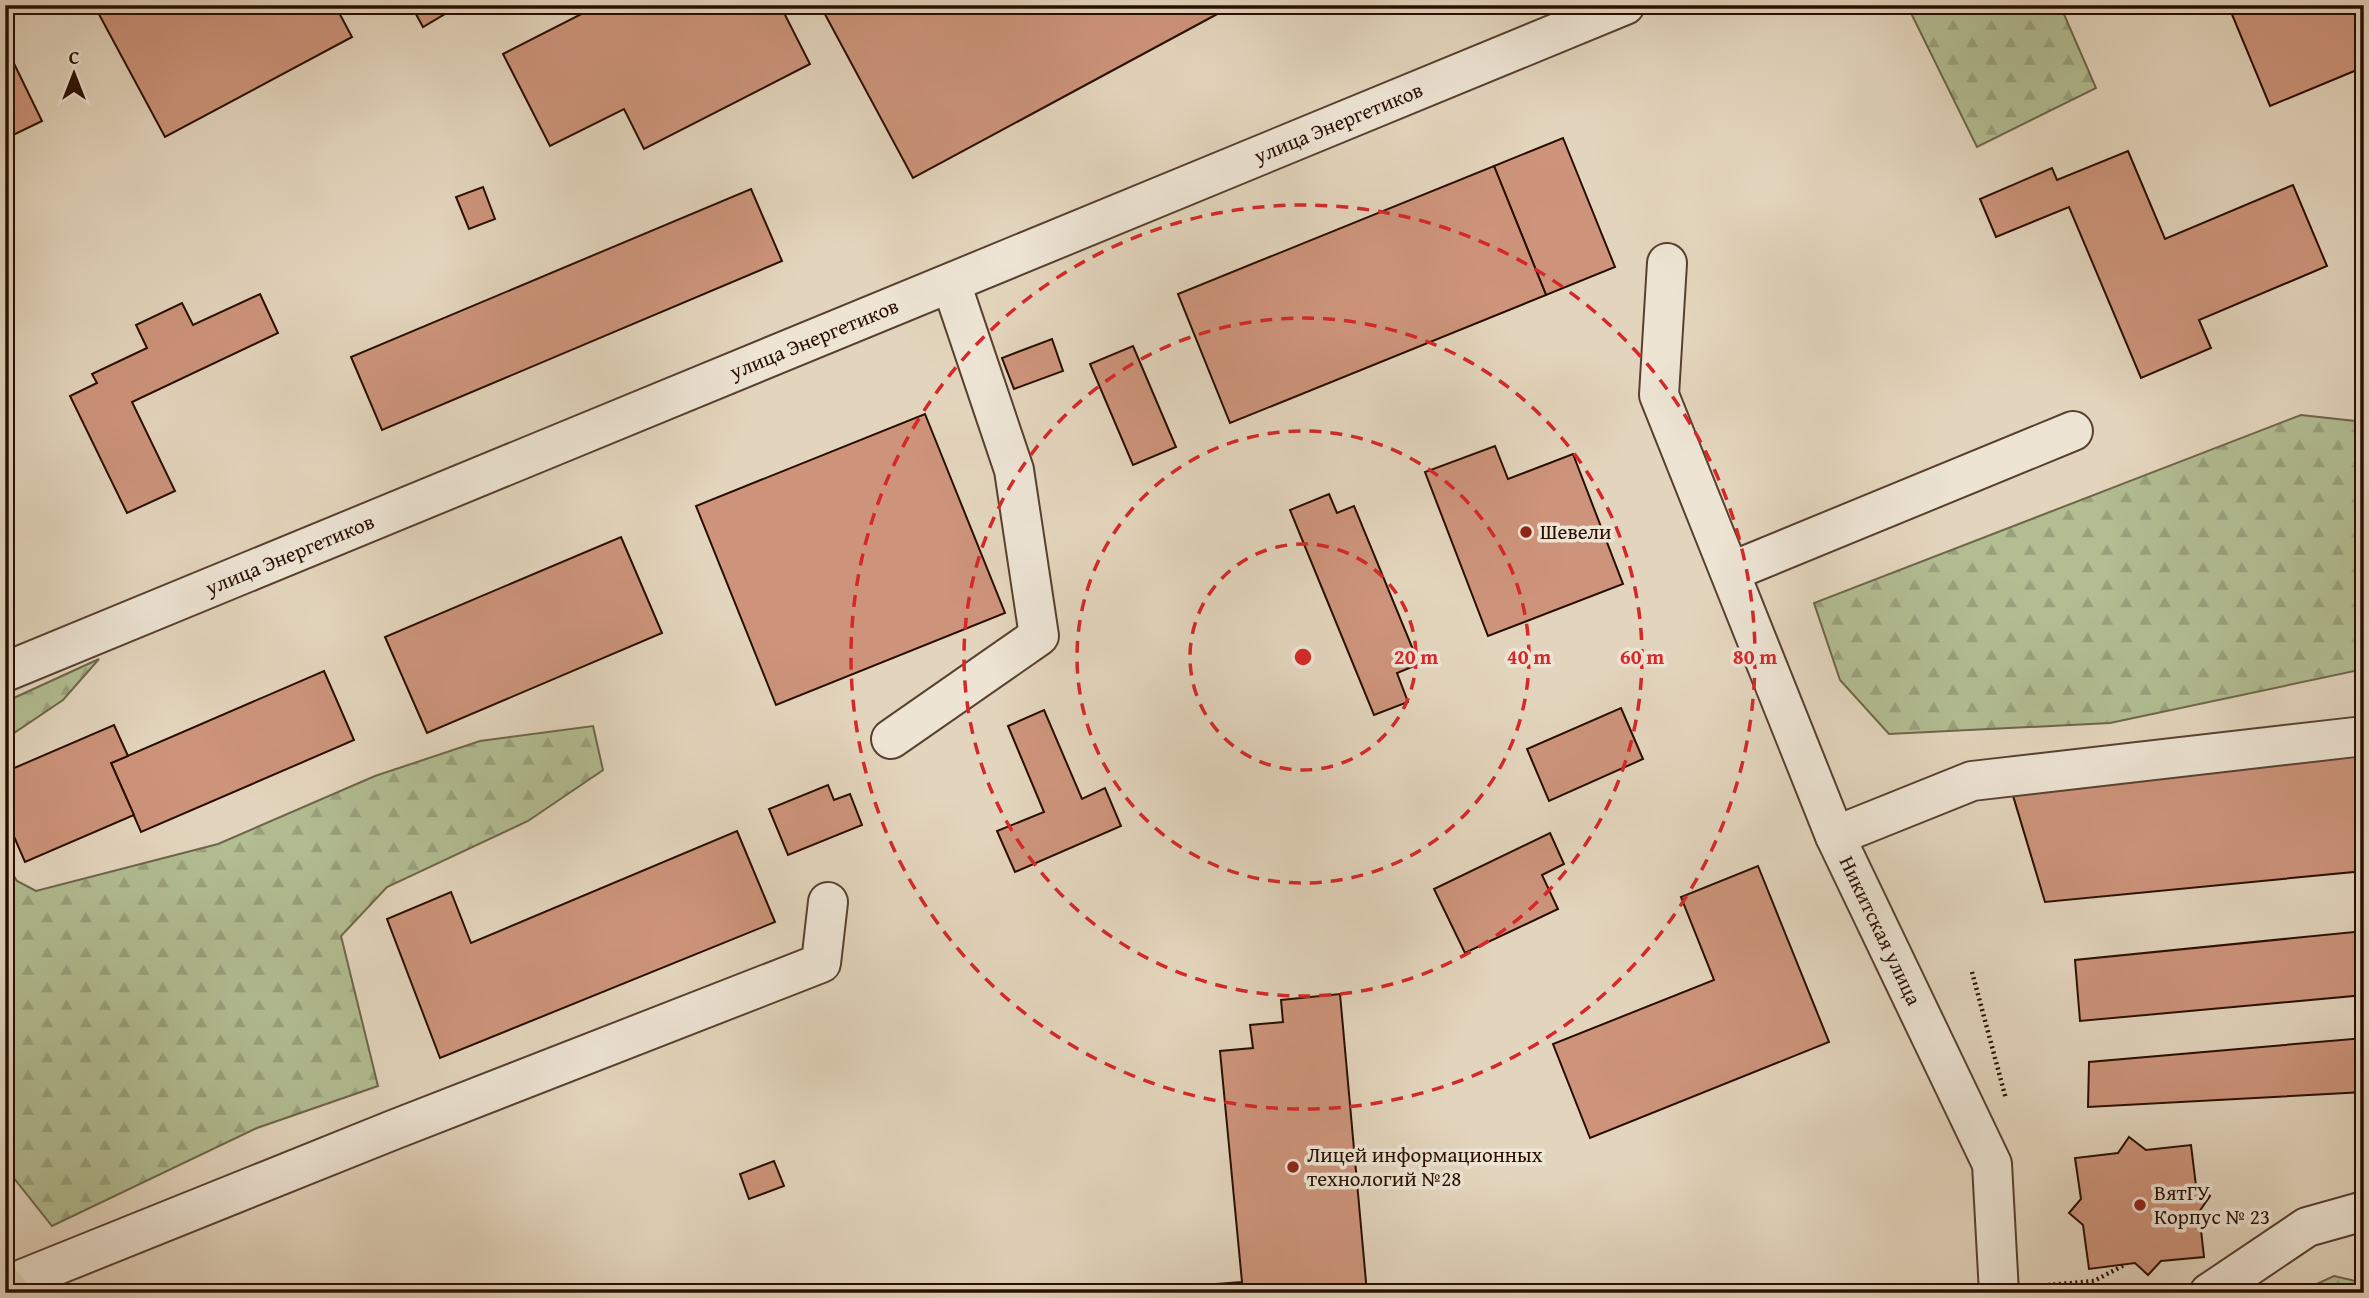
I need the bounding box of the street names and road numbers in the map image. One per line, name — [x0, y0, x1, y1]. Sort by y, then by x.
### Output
street label: улица Энергетиков — [1248, 74, 1427, 172]
street label: улица Энергетиков — [724, 290, 903, 387]
street label: улица Энергетиков — [200, 506, 379, 603]
street label: Никитская улица — [1832, 850, 1930, 1010]

